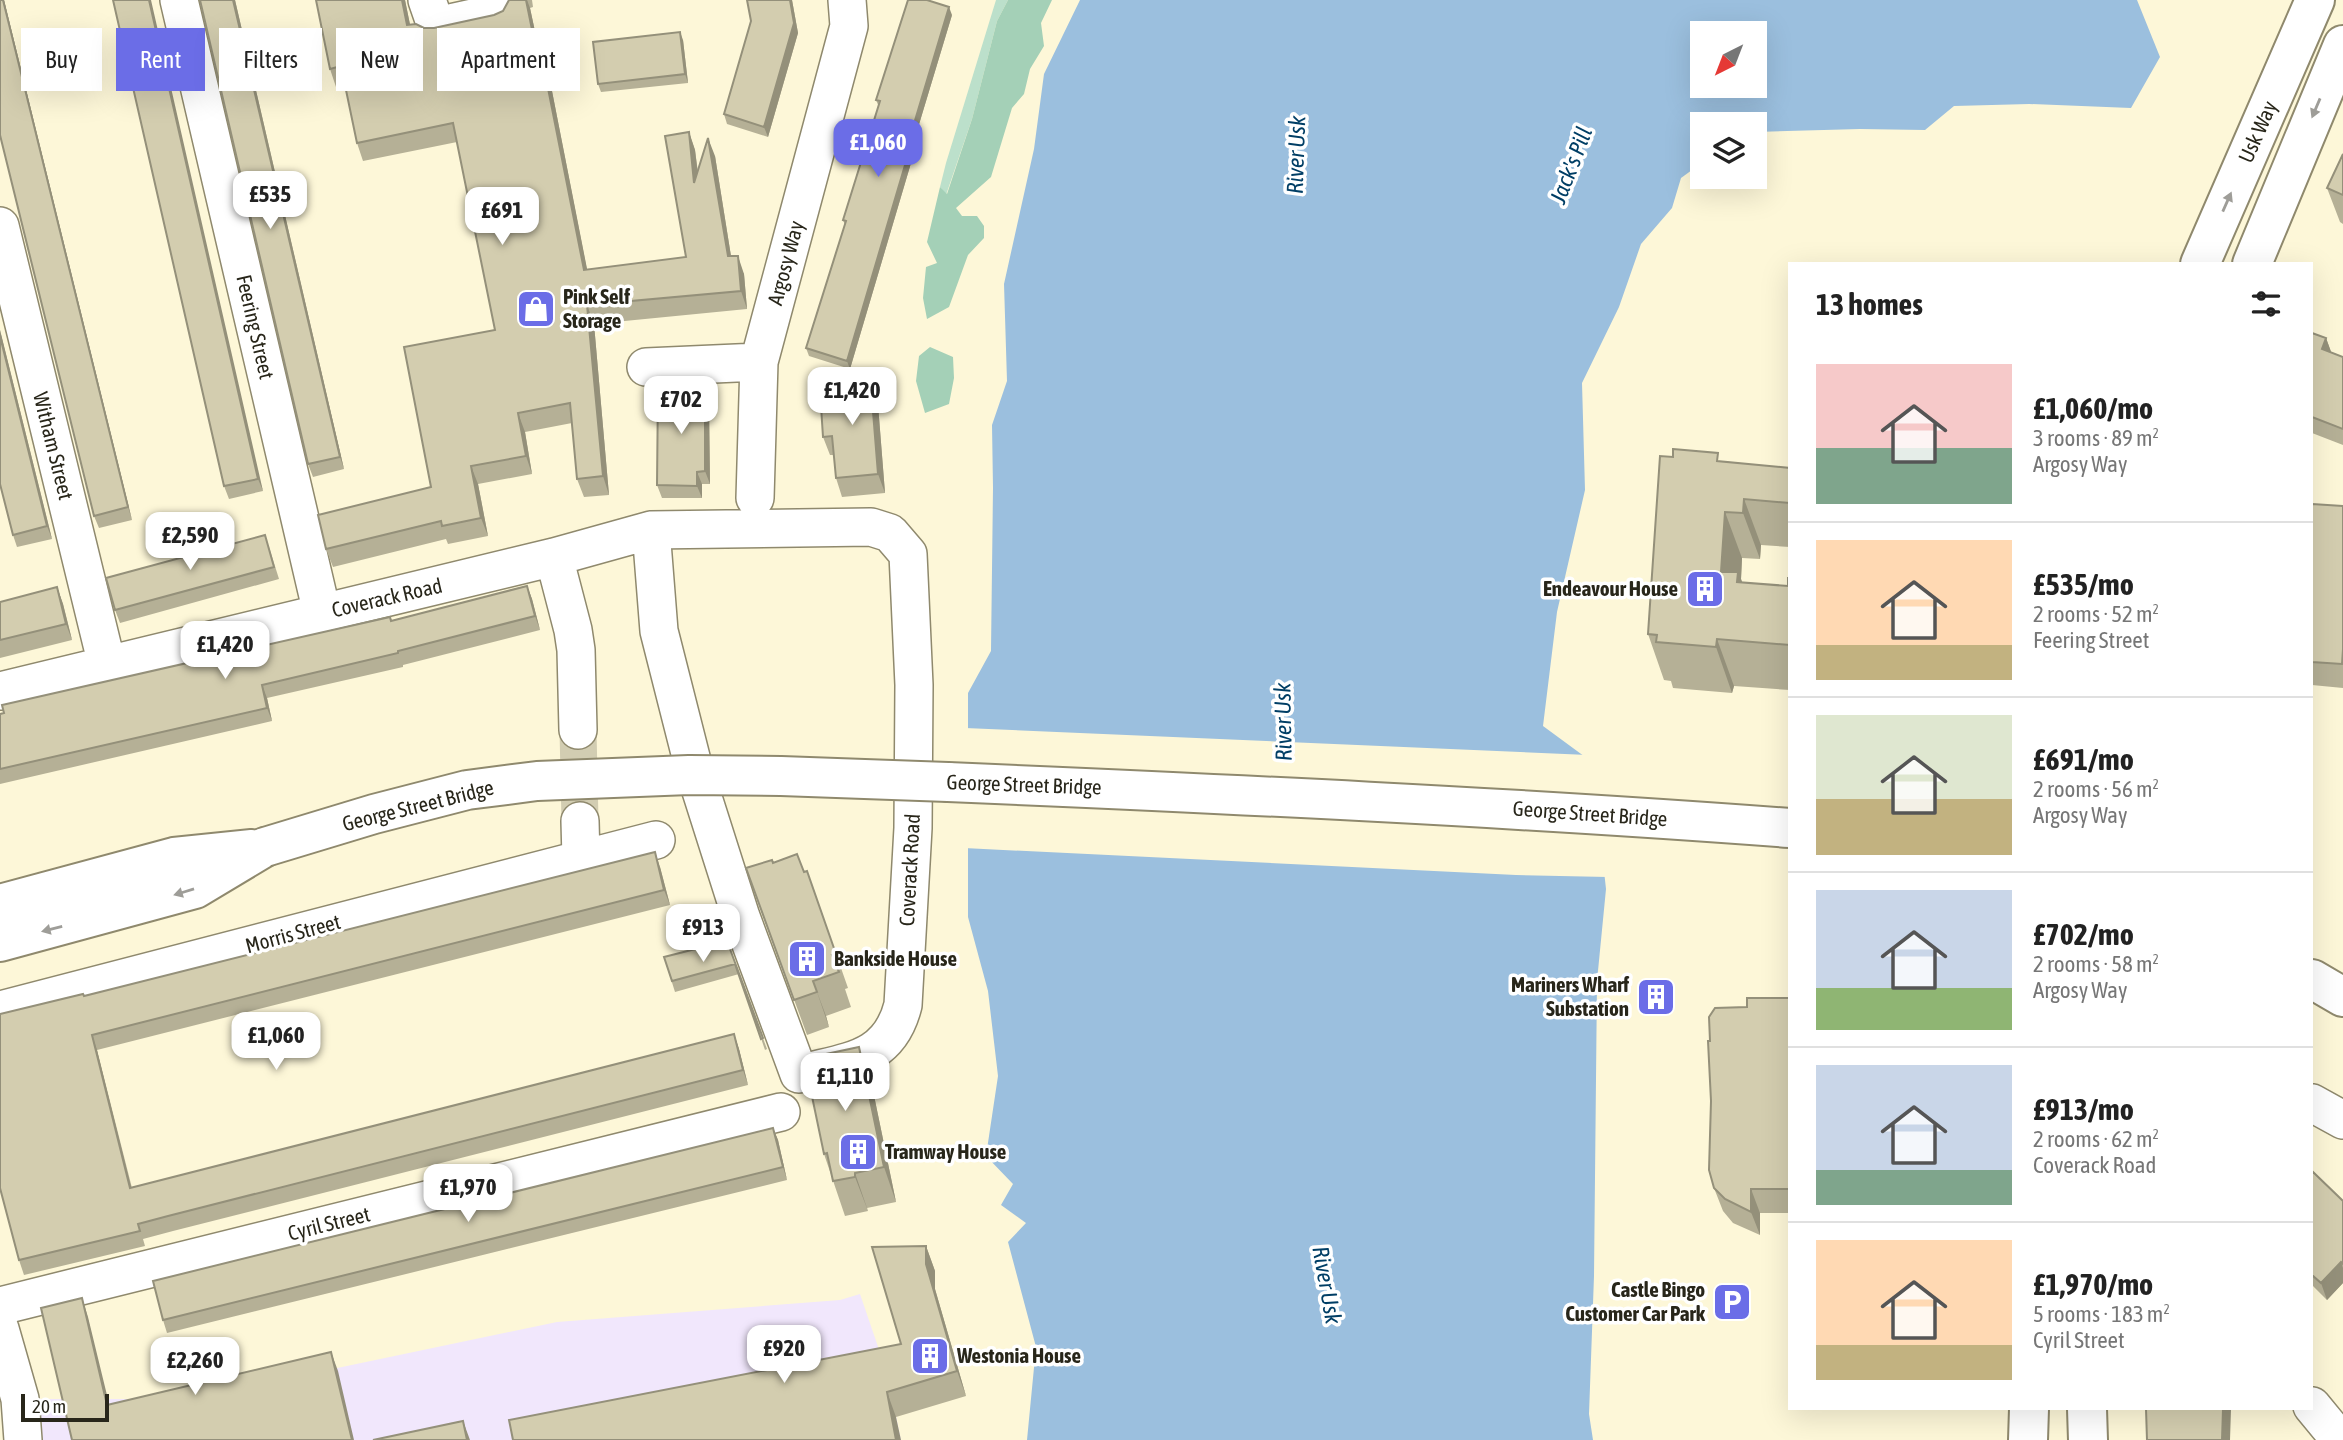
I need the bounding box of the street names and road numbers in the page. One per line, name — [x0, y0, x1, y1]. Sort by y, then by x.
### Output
street label: Usk Way — [2233, 97, 2281, 166]
street label: Argosy Way — [762, 218, 808, 308]
street label: Feering Street — [232, 272, 280, 381]
street label: Witham Street — [29, 389, 79, 502]
street label: Coverack Road — [329, 573, 444, 621]
street label: George Street Bridge — [946, 769, 1102, 799]
street label: George Street Bridge — [340, 775, 496, 835]
street label: George Street Bridge — [1512, 796, 1668, 830]
street label: Coverack Road — [894, 813, 924, 927]
street label: Morris Street — [243, 909, 343, 957]
street label: Cyril Street — [285, 1201, 372, 1245]

